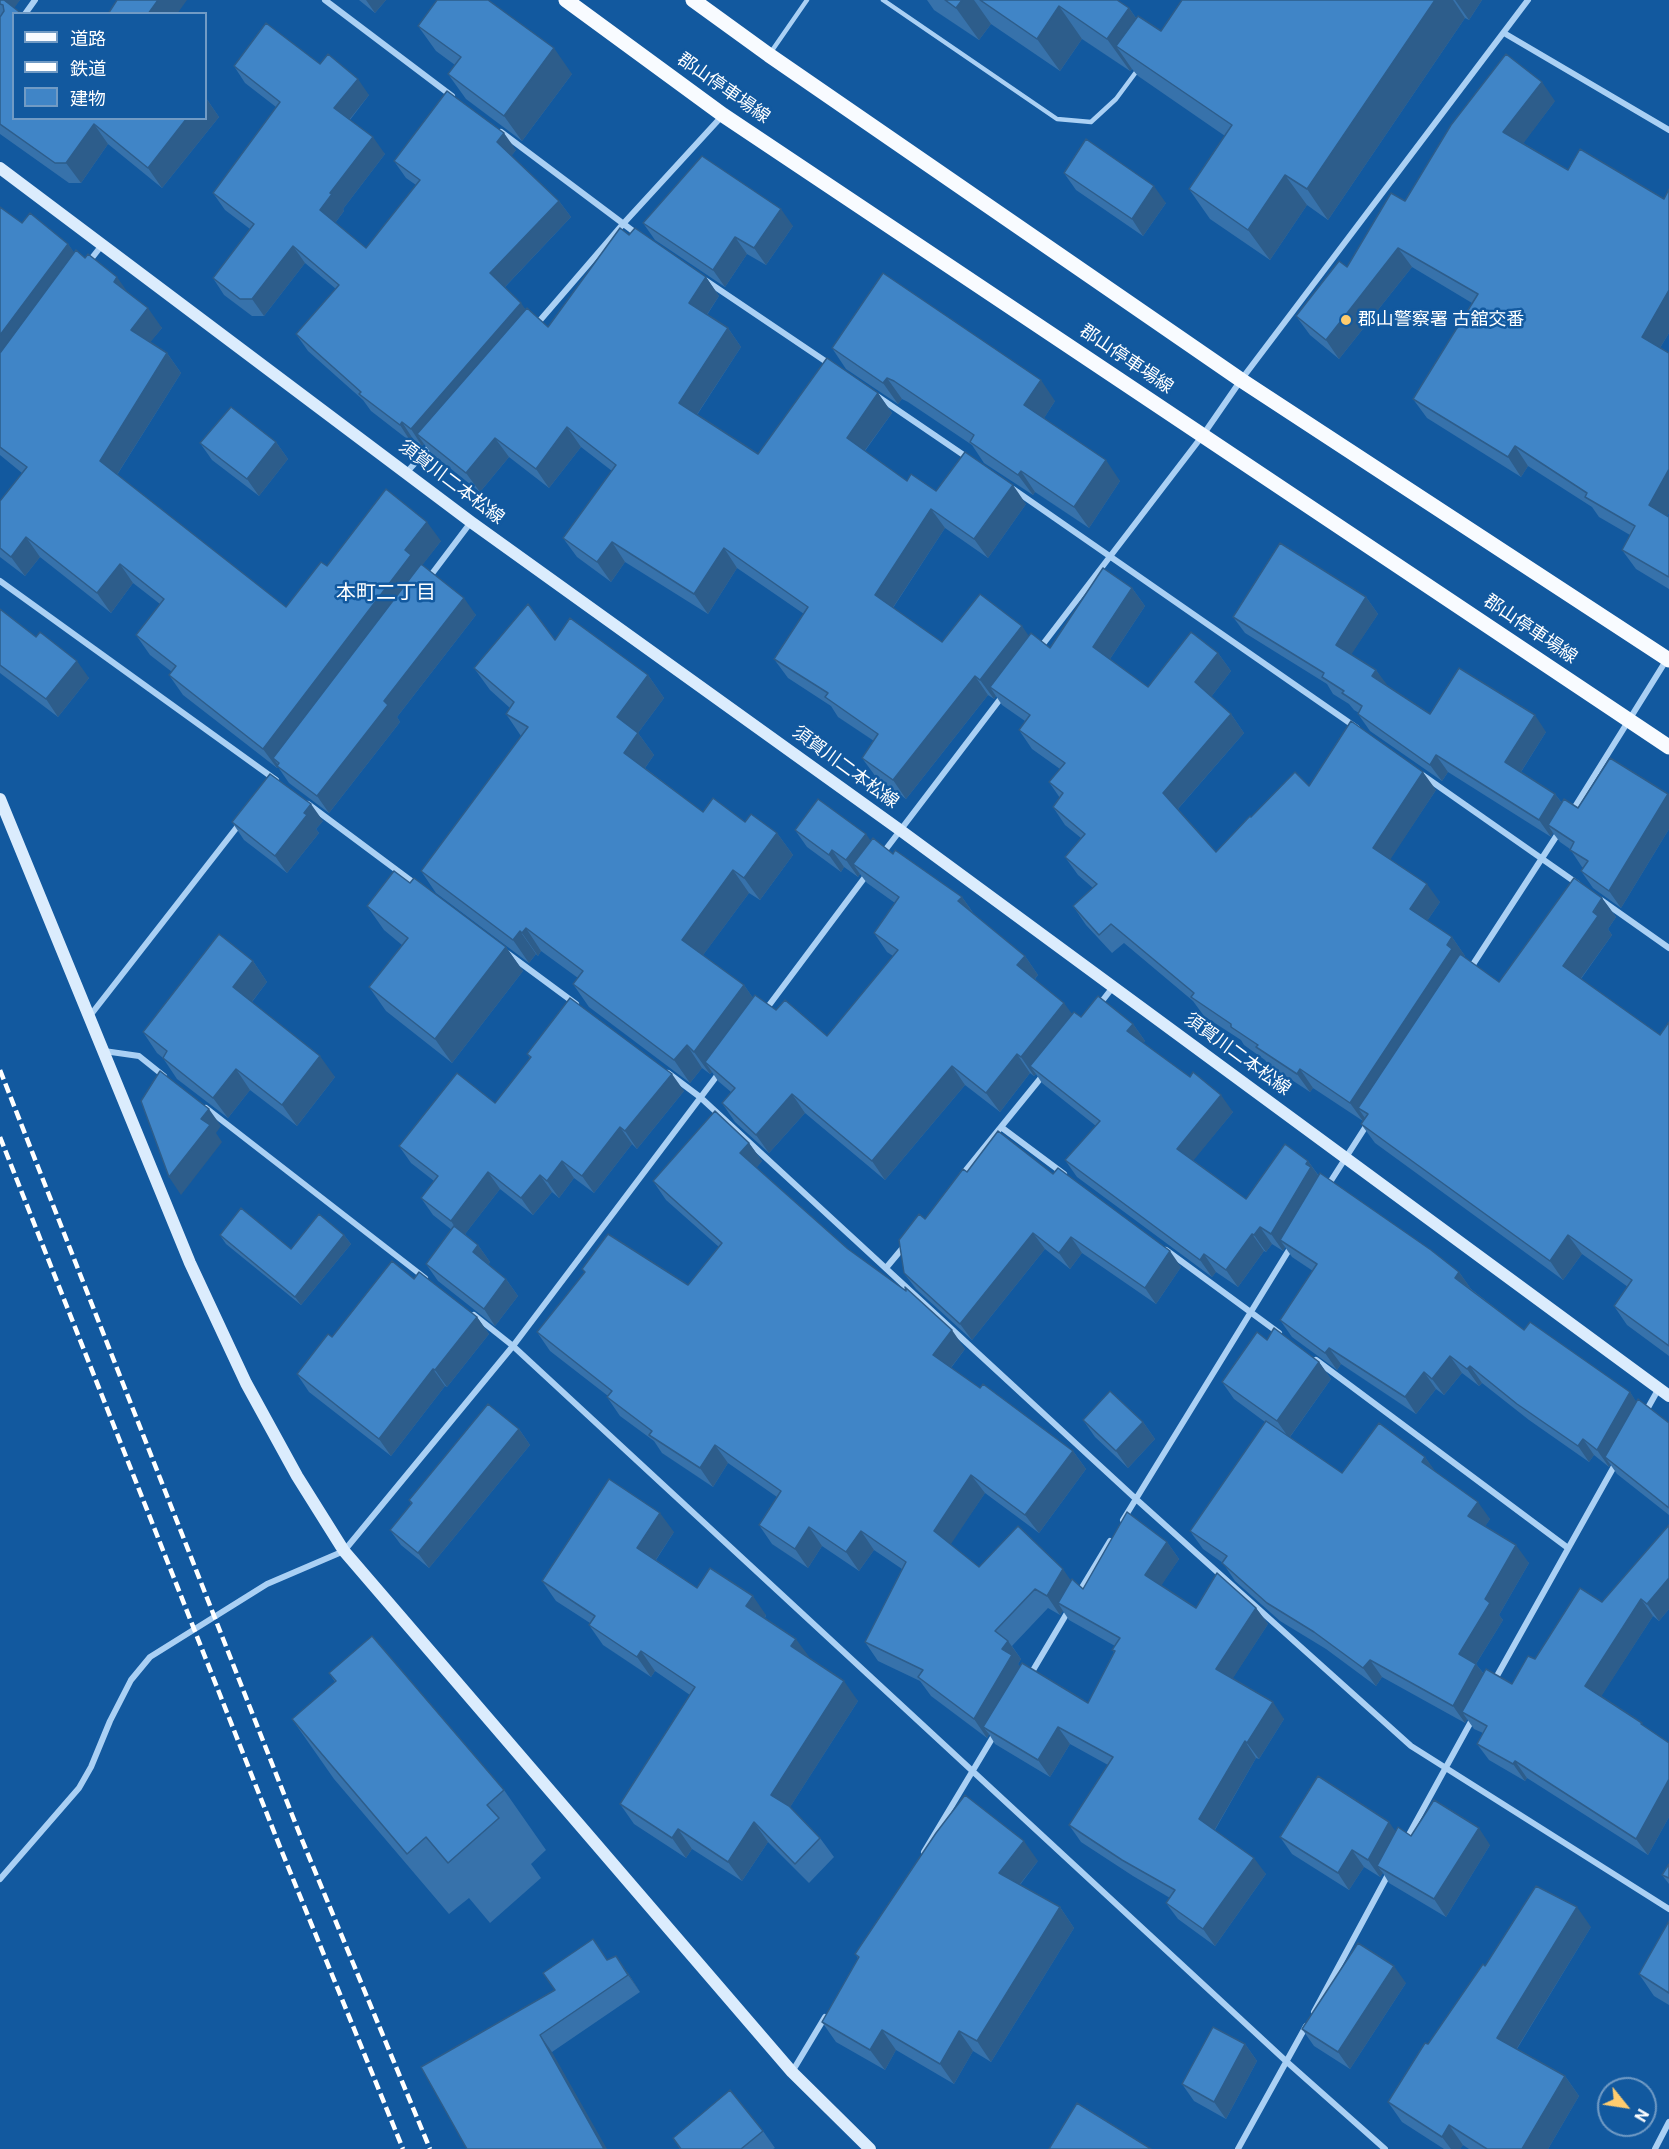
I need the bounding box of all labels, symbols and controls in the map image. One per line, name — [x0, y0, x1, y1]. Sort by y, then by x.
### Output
legend — [12, 12, 207, 120]
text: 道路 — [70, 28, 106, 49]
street label: 郡山停車場線 — [673, 49, 773, 129]
text: 鉄道 — [70, 58, 106, 79]
text: 建物 — [70, 88, 106, 109]
place label: 郡山警察署 古舘交番 — [1358, 309, 1524, 331]
marker: 郡山警察署 古舘交番 — [1339, 313, 1353, 327]
street label: 郡山停車場線 — [1075, 321, 1177, 399]
street label: 須賀川二本松線 — [394, 436, 508, 530]
district label: 本町二丁目 — [336, 582, 436, 606]
street label: 郡山停車場線 — [1479, 591, 1581, 669]
street label: 須賀川二本松線 — [788, 722, 902, 814]
street label: 須賀川二本松線 — [1180, 1009, 1294, 1101]
north arrow — [1597, 2077, 1657, 2137]
text: N — [1630, 2106, 1652, 2125]

